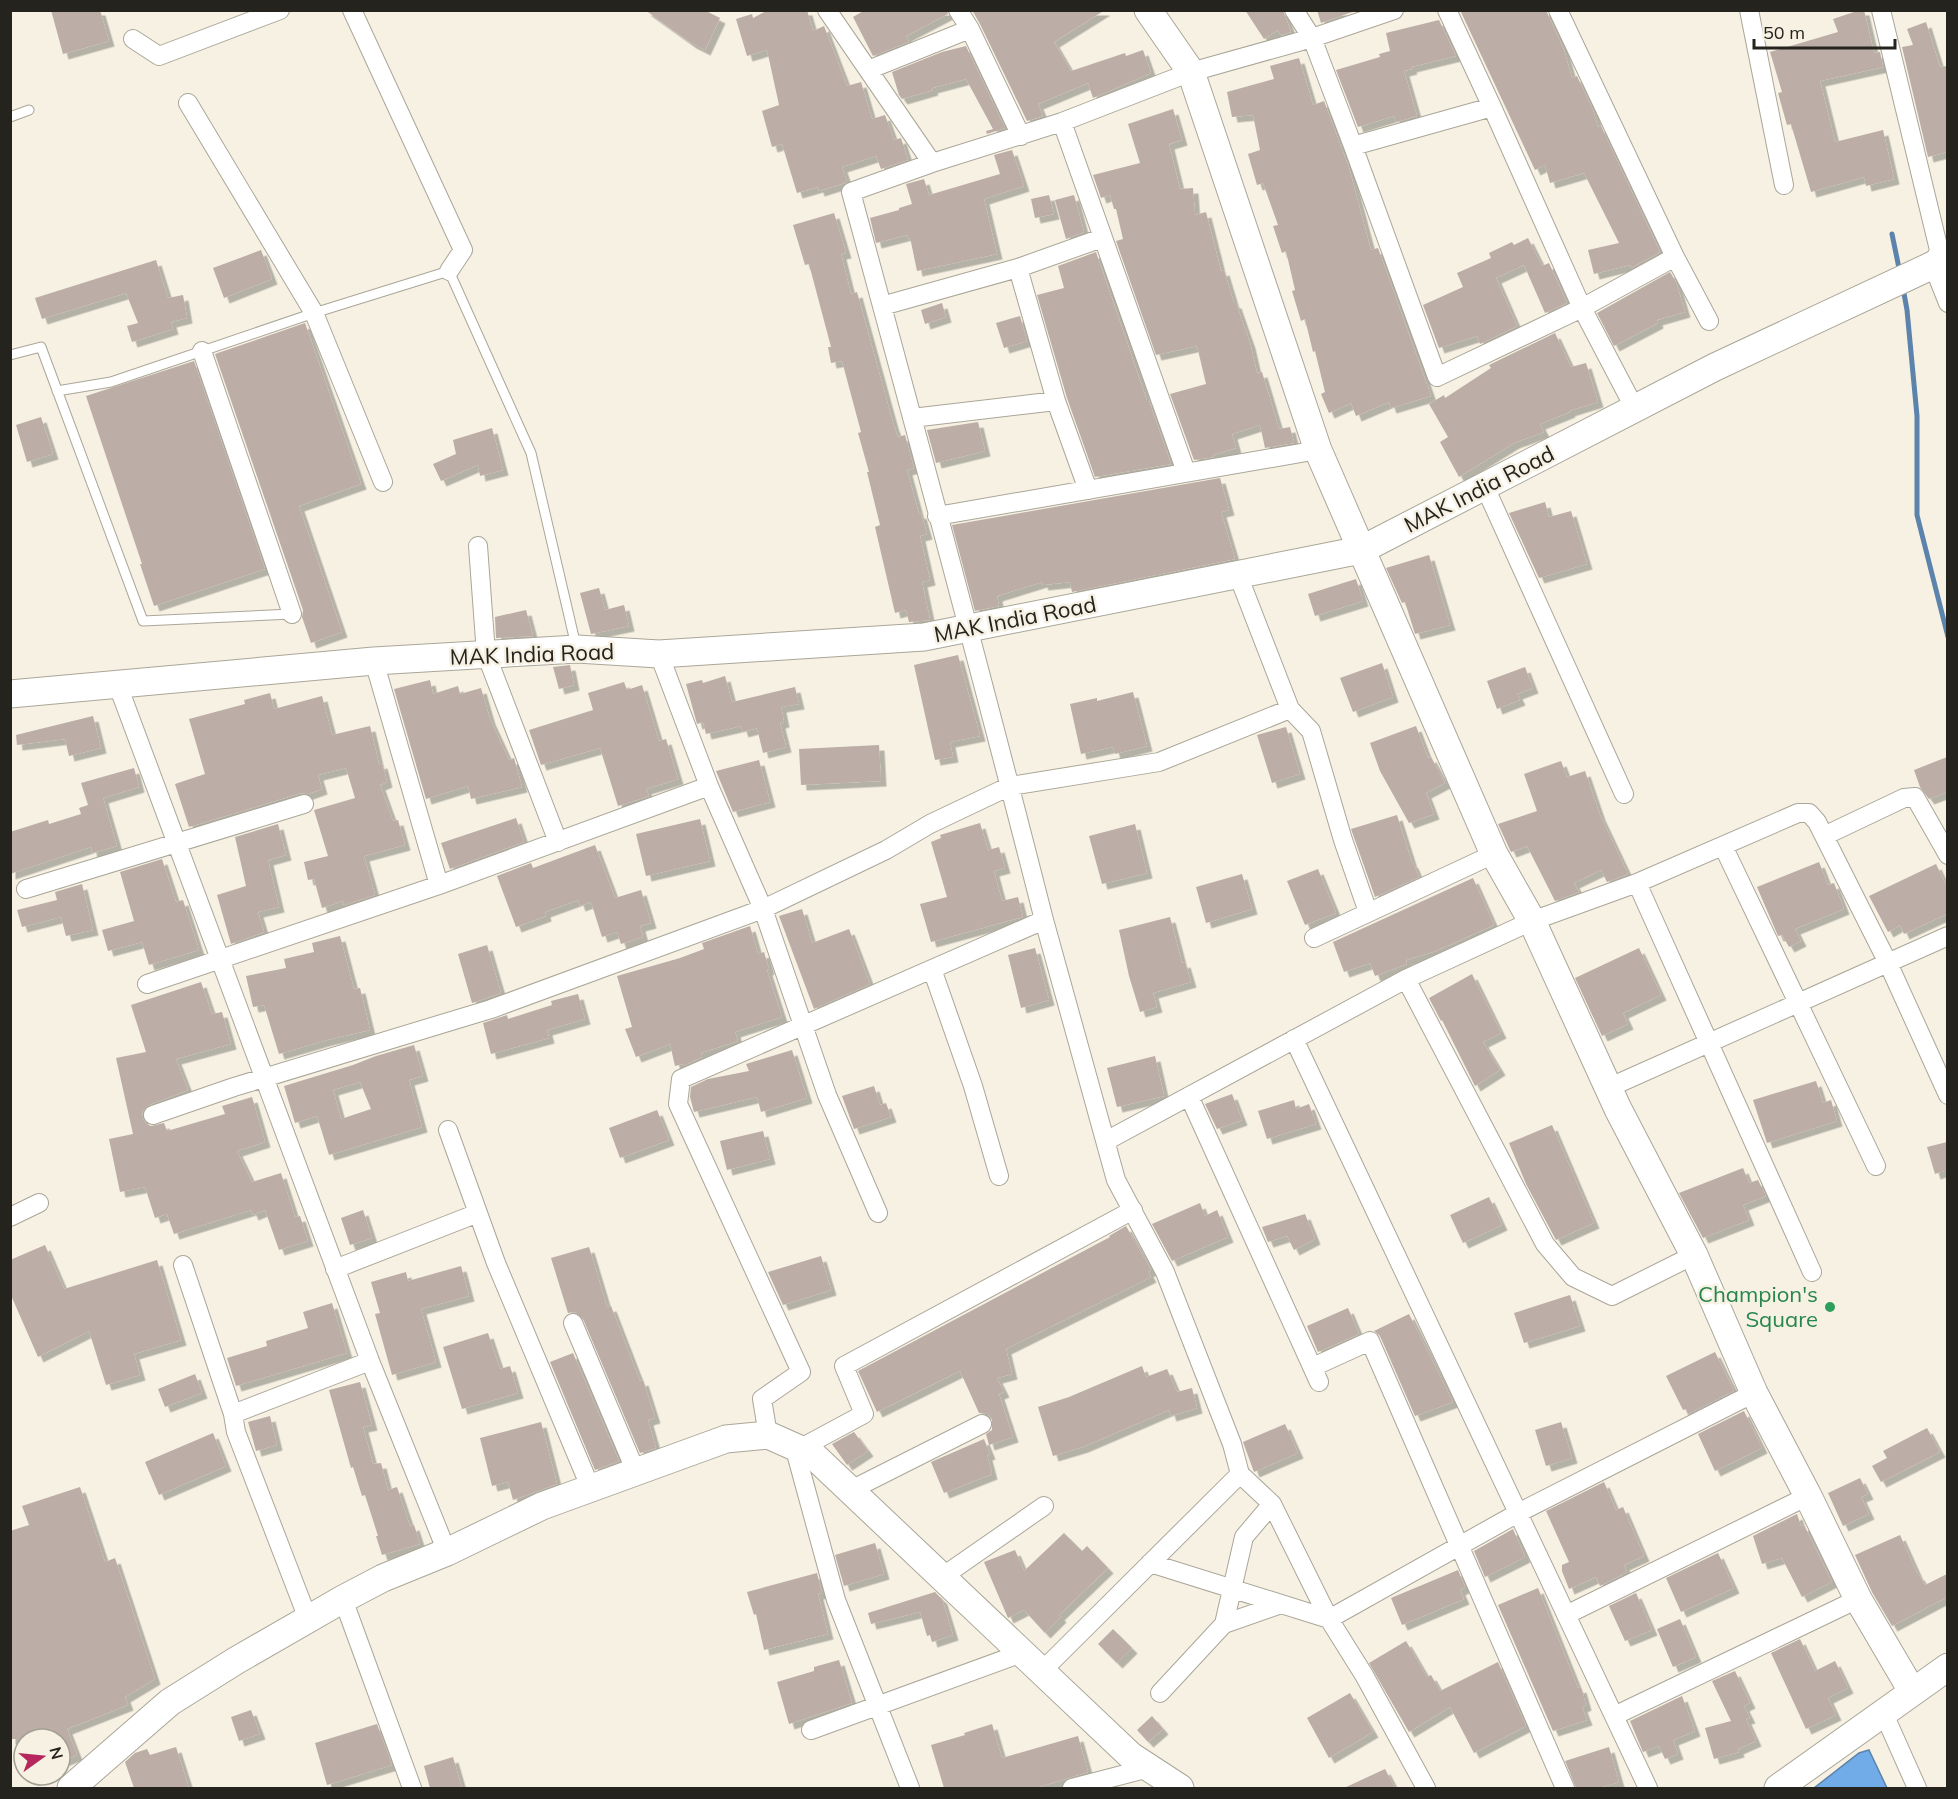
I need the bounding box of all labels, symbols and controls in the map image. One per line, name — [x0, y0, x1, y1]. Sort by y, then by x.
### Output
scale bar — [1754, 12, 1895, 50]
text: 50 m — [1763, 21, 1805, 44]
street label: MAK India Road — [1399, 439, 1559, 539]
street label: MAK India Road — [932, 590, 1098, 648]
street label: MAK India Road — [449, 637, 615, 671]
place label: Champion's Square — [1698, 1280, 1818, 1333]
marker: Champion's Square — [1823, 1300, 1837, 1314]
north arrow — [12, 1727, 72, 1787]
text: N — [45, 1745, 68, 1762]

